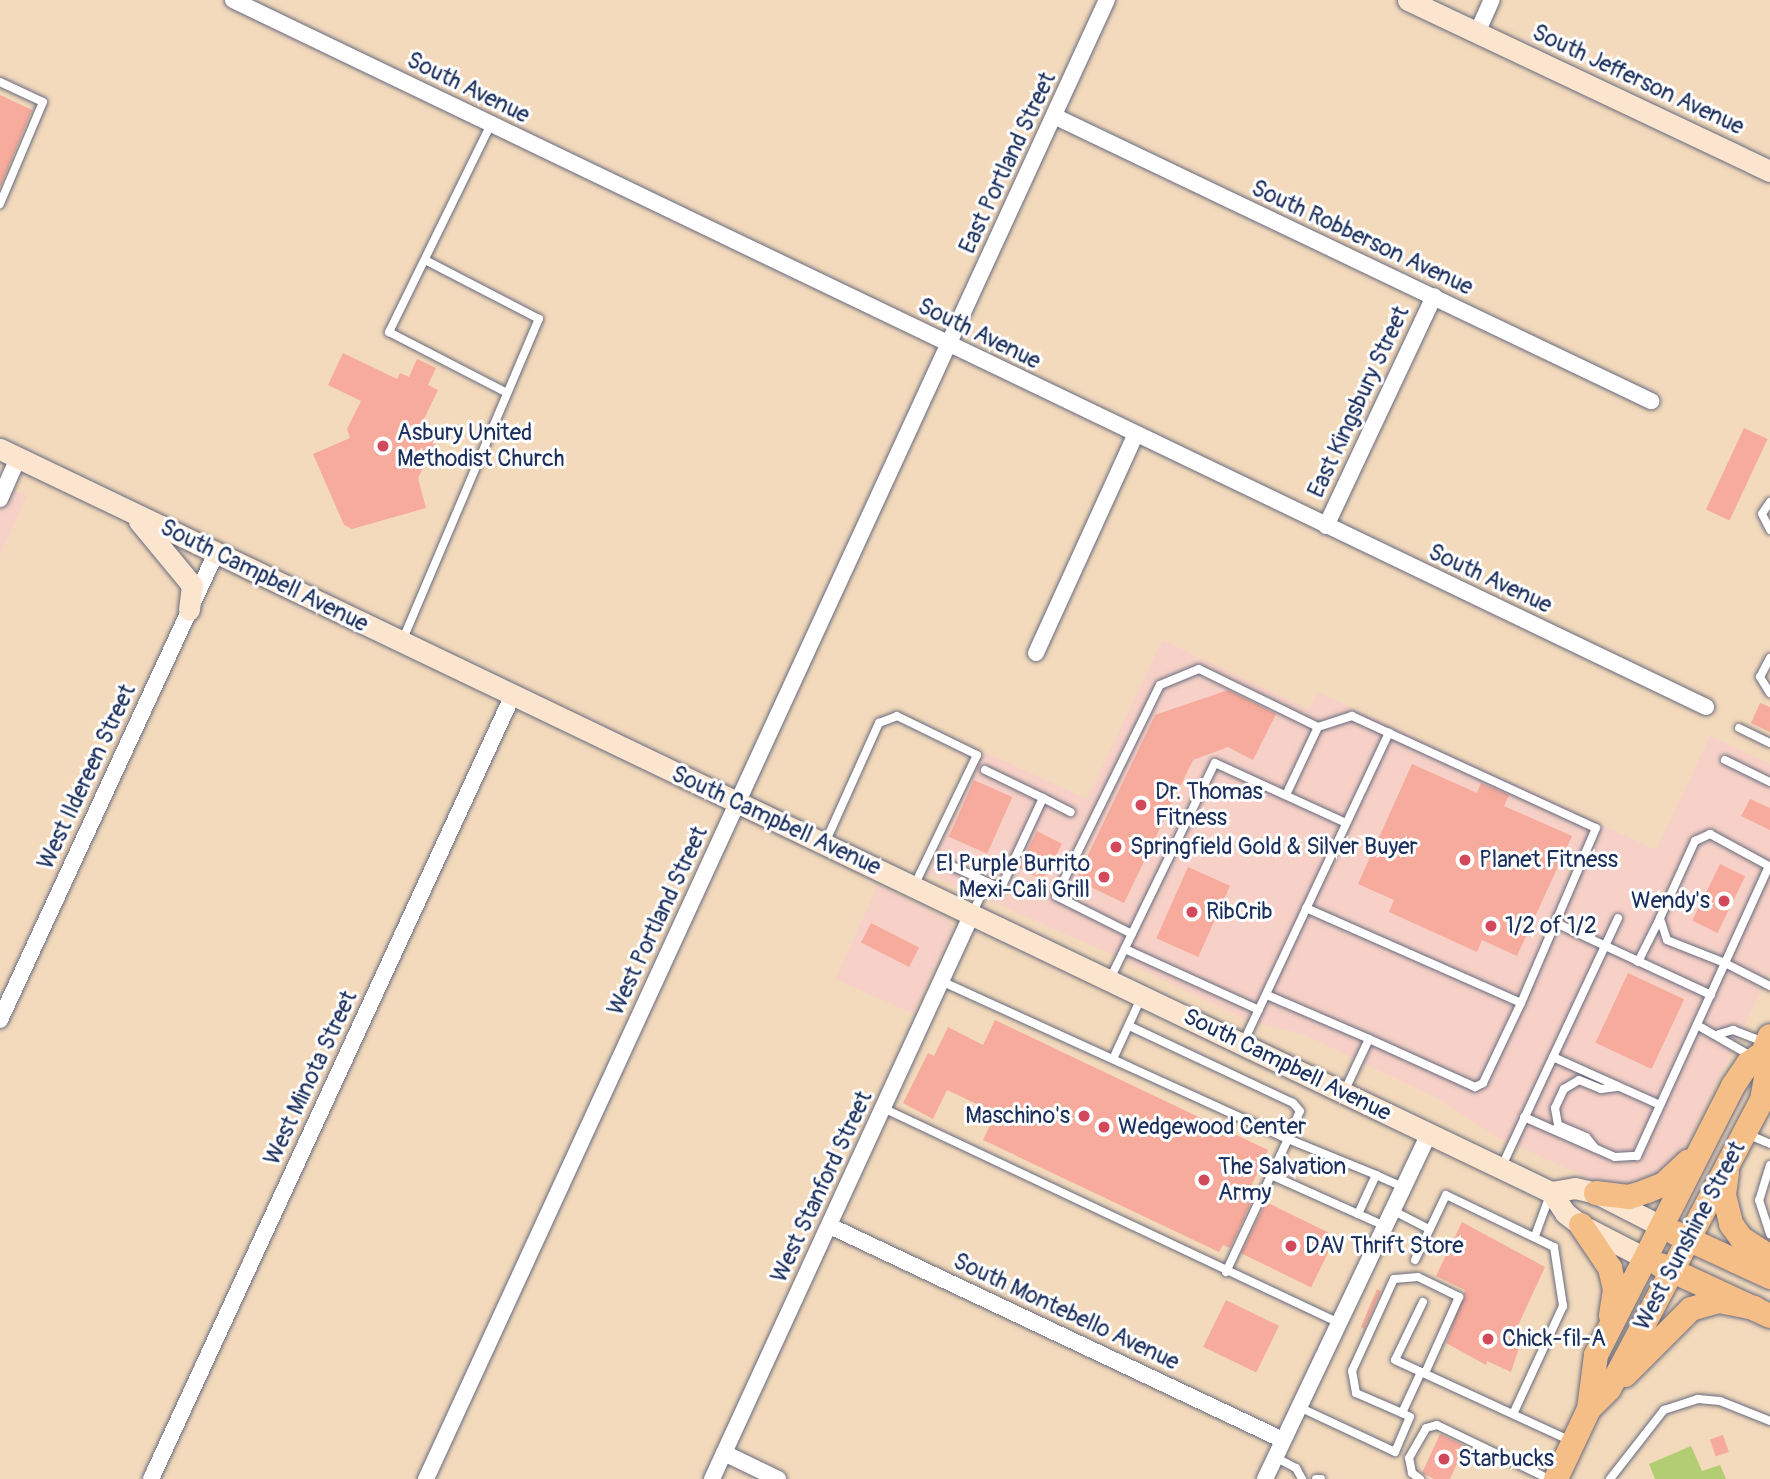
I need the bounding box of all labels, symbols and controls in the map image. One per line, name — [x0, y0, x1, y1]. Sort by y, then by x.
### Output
street label: South Jefferson Avenue — [1528, 19, 1748, 141]
street label: South Avenue — [402, 46, 534, 130]
street label: East Portland Street — [954, 68, 1062, 258]
street label: South Robberson Avenue — [1247, 175, 1477, 301]
street label: South Avenue — [913, 292, 1045, 376]
street label: East Kingsbury Street — [1303, 302, 1415, 502]
place label: Asbury United Methodist Church — [397, 419, 564, 473]
marker: Asbury United Methodist Church — [375, 438, 391, 454]
street label: South Campbell Avenue — [156, 514, 372, 638]
street label: South Avenue — [1424, 538, 1556, 620]
street label: West Ildereen Street — [32, 680, 142, 874]
street label: South Campbell Avenue — [667, 760, 885, 882]
place label: Dr. Thomas Fitness — [1155, 778, 1263, 832]
marker: Dr. Thomas Fitness — [1133, 797, 1149, 813]
street label: West Portland Street — [602, 822, 714, 1020]
place label: Springfield Gold & Silver Buyer — [1130, 833, 1418, 861]
marker: Springfield Gold & Silver Buyer — [1108, 839, 1124, 855]
place label: Planet Fitness — [1479, 846, 1618, 874]
place label: El Purple Burrito Mexi-Cali Grill — [936, 850, 1090, 904]
marker: Planet Fitness — [1457, 852, 1473, 868]
marker: El Purple Burrito Mexi-Cali Grill — [1096, 869, 1112, 885]
place label: Wendy's — [1631, 887, 1710, 915]
marker: Wendy's — [1716, 893, 1732, 909]
place label: RibCrib — [1206, 898, 1272, 926]
marker: RibCrib — [1184, 904, 1200, 920]
place label: 1/2 of 1/2 — [1505, 912, 1597, 940]
marker: 1/2 of 1/2 — [1483, 918, 1499, 934]
street label: West Minota Street — [259, 986, 363, 1170]
street label: South Campbell Avenue — [1179, 1003, 1395, 1127]
street label: West Stanford Street — [766, 1087, 878, 1287]
place label: Maschino's — [965, 1102, 1070, 1130]
marker: Maschino's — [1076, 1108, 1092, 1124]
place label: Wedgewood Center — [1118, 1113, 1306, 1141]
marker: Wedgewood Center — [1096, 1119, 1112, 1135]
street label: West Sunshine Street — [1629, 1137, 1751, 1335]
place label: The Salvation Army — [1218, 1153, 1346, 1207]
marker: The Salvation Army — [1196, 1172, 1212, 1188]
place label: DAV Thrift Store — [1305, 1232, 1464, 1260]
marker: DAV Thrift Store — [1283, 1238, 1299, 1254]
street label: South Montebello Avenue — [949, 1247, 1183, 1377]
place label: Chick-fil-A — [1502, 1325, 1606, 1353]
marker: Chick-fil-A — [1480, 1331, 1496, 1347]
place label: Starbucks — [1458, 1445, 1554, 1473]
marker: Starbucks — [1436, 1451, 1452, 1467]

